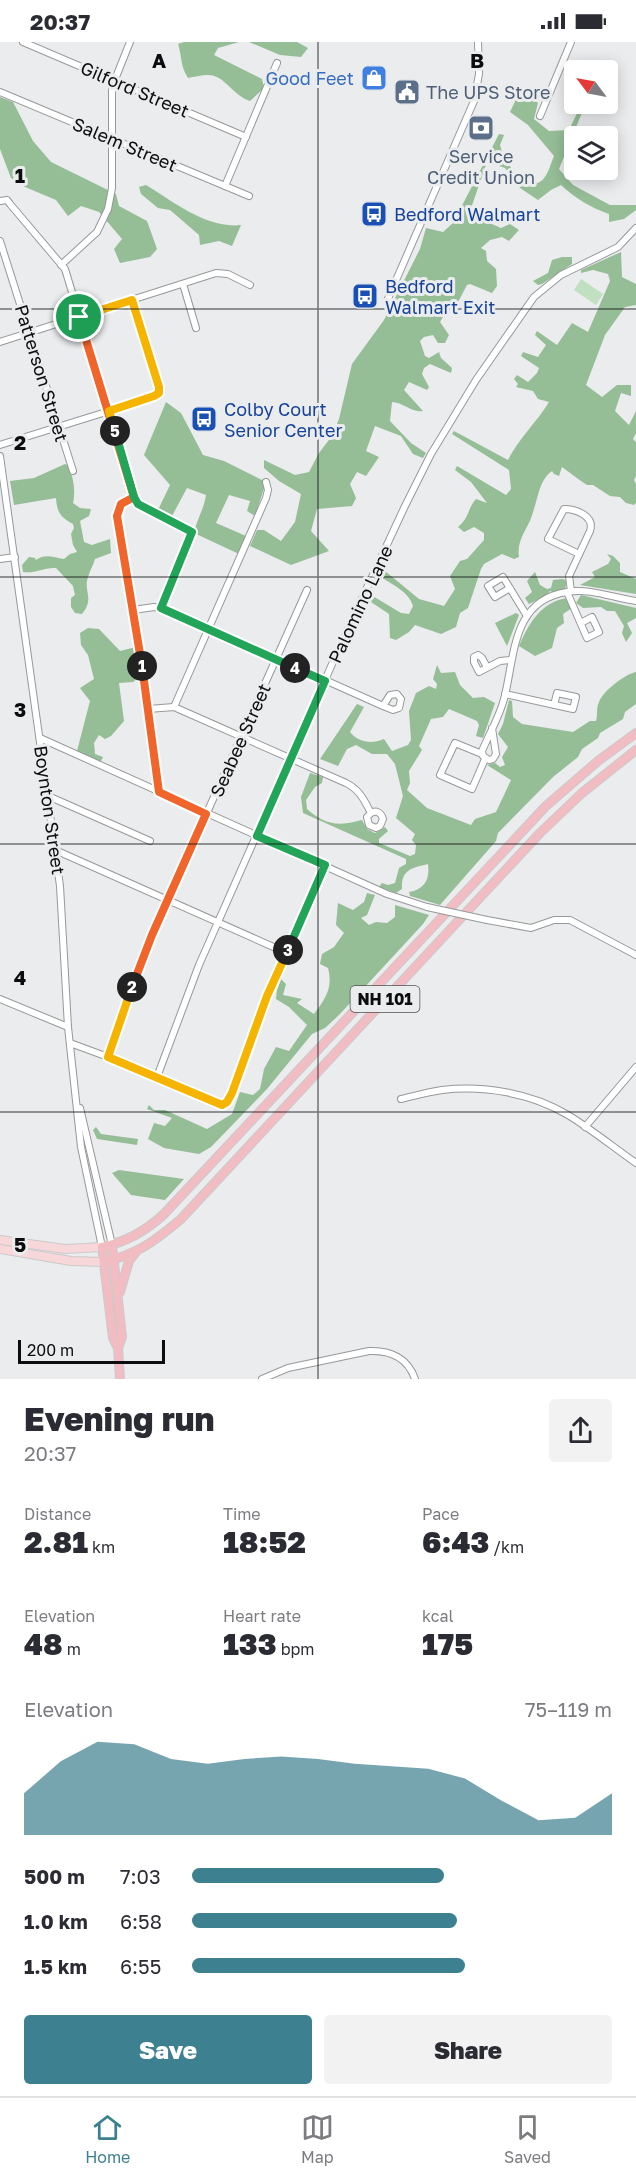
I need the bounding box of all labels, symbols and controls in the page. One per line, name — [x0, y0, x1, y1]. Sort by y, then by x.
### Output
text: 20:37 — [30, 8, 90, 35]
text: A — [152, 48, 166, 72]
text: B — [470, 48, 484, 72]
street label: Gilford Street — [77, 56, 193, 122]
north arrow — [564, 60, 618, 114]
map controls — [564, 60, 618, 180]
shop icon: Good Feet — [359, 63, 389, 93]
place label: Good Feet — [266, 67, 354, 89]
public building icon: The UPS Store — [392, 77, 422, 107]
place label: The UPS Store — [426, 81, 551, 103]
street label: Salem Street — [69, 112, 181, 176]
bank icon: Service Credit Union — [466, 113, 496, 143]
button: layers — [564, 126, 618, 180]
place label: Service Credit Union — [427, 145, 535, 188]
text: 1 — [15, 163, 25, 187]
bus stop icon: Bedford Walmart — [359, 199, 389, 229]
place label: Bedford Walmart — [394, 203, 540, 225]
place label: Bedford Walmart Exit — [385, 275, 496, 318]
bus stop icon: Bedford Walmart Exit — [350, 281, 380, 311]
pin — [53, 291, 104, 342]
icon: arrive — [62, 300, 95, 333]
street label: Patterson Street — [11, 302, 73, 444]
place label: Colby Court Senior Center — [224, 398, 342, 441]
bus stop icon: Colby Court Senior Center — [189, 404, 219, 434]
pin: 5 — [100, 416, 130, 446]
text: 5 — [110, 421, 120, 441]
text: 2 — [14, 430, 26, 454]
street label: Palomino Lane — [323, 542, 397, 666]
pin: 1 — [127, 651, 157, 681]
pin: 4 — [280, 653, 310, 683]
text: 1 — [138, 656, 146, 676]
text: 4 — [290, 658, 300, 678]
street label: Seabee Street — [205, 680, 275, 800]
text: 3 — [14, 697, 26, 721]
street label: Boynton Street — [30, 744, 70, 876]
pin: 3 — [273, 935, 303, 965]
text: 3 — [283, 940, 293, 960]
text: 4 — [14, 965, 26, 989]
pin: 2 — [117, 972, 147, 1002]
text: 2 — [127, 977, 137, 997]
road number: NH 101 — [350, 986, 420, 1012]
text: 5 — [14, 1232, 26, 1256]
scale bar — [18, 1337, 165, 1364]
text: 200 m — [27, 1340, 74, 1360]
text: Evening run — [24, 1399, 215, 1438]
button: share — [549, 1399, 612, 1462]
text: 20:37 — [24, 1441, 76, 1465]
text: Distance — [24, 1504, 91, 1524]
text: Time — [223, 1504, 261, 1524]
text: Pace — [422, 1504, 459, 1524]
text: 2.81 — [24, 1524, 88, 1560]
text: 18:52 — [223, 1524, 306, 1560]
text: 6:43 — [422, 1524, 489, 1560]
text: km — [88, 1537, 115, 1557]
text: /km — [489, 1537, 524, 1557]
text: Elevation — [24, 1606, 95, 1626]
text: Heart rate — [223, 1606, 301, 1626]
text: kcal — [422, 1606, 454, 1626]
text: 48 — [24, 1626, 63, 1662]
text: 133 — [223, 1626, 277, 1662]
text: 175 — [422, 1626, 473, 1662]
text: m — [63, 1639, 81, 1659]
text: bpm — [277, 1639, 314, 1659]
text: Elevation — [24, 1697, 113, 1721]
text: 75–119 m — [525, 1697, 612, 1721]
text: 500 m — [24, 1864, 85, 1888]
text: 7:03 — [120, 1864, 161, 1888]
text: 1.0 km — [24, 1909, 88, 1933]
text: 6:58 — [120, 1909, 162, 1933]
text: 1.5 km — [24, 1954, 87, 1978]
text: 6:55 — [120, 1954, 161, 1978]
button: Save — [24, 2015, 312, 2084]
button: Share — [324, 2015, 612, 2084]
tab: Home — [85, 2111, 130, 2167]
tab: Map — [301, 2111, 334, 2167]
tab: Saved — [504, 2111, 551, 2167]

